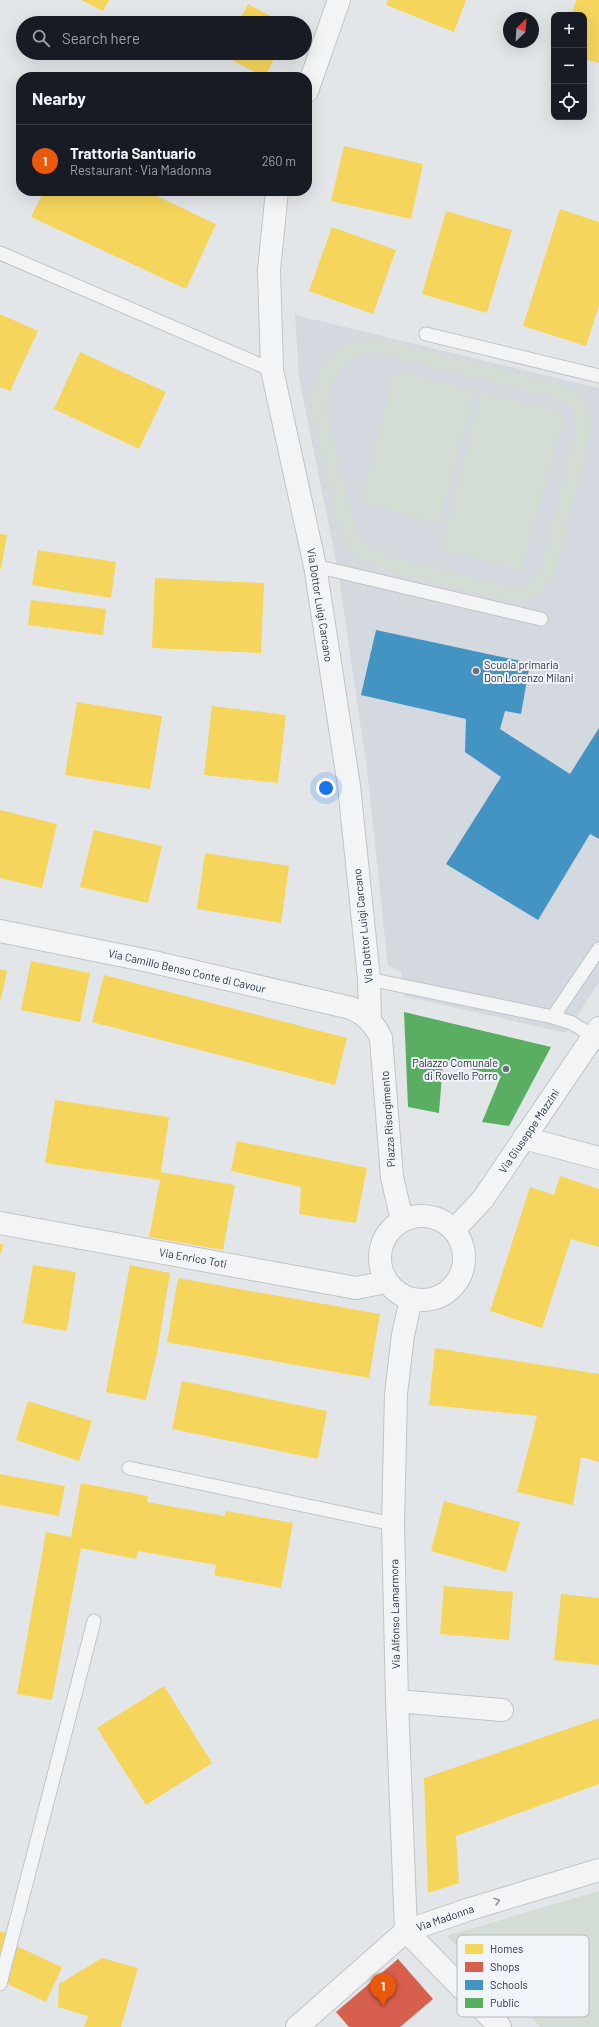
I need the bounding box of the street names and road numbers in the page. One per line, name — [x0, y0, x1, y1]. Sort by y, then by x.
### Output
street label: Via Dottor Luigi Carcano — [305, 547, 336, 663]
street label: Via Dottor Luigi Carcano — [350, 868, 375, 984]
street label: Via Camillo Benso Conte di Cavour — [107, 946, 267, 995]
street label: Piazza Risorgimento — [378, 1070, 397, 1168]
street label: Via Giuseppe Mazzini — [496, 1086, 562, 1175]
street label: Via Enrico Toti — [158, 1245, 228, 1270]
street label: Via Alfonso Lamarmora — [387, 1559, 402, 1669]
street label: Via Madonna — [414, 1902, 475, 1933]

